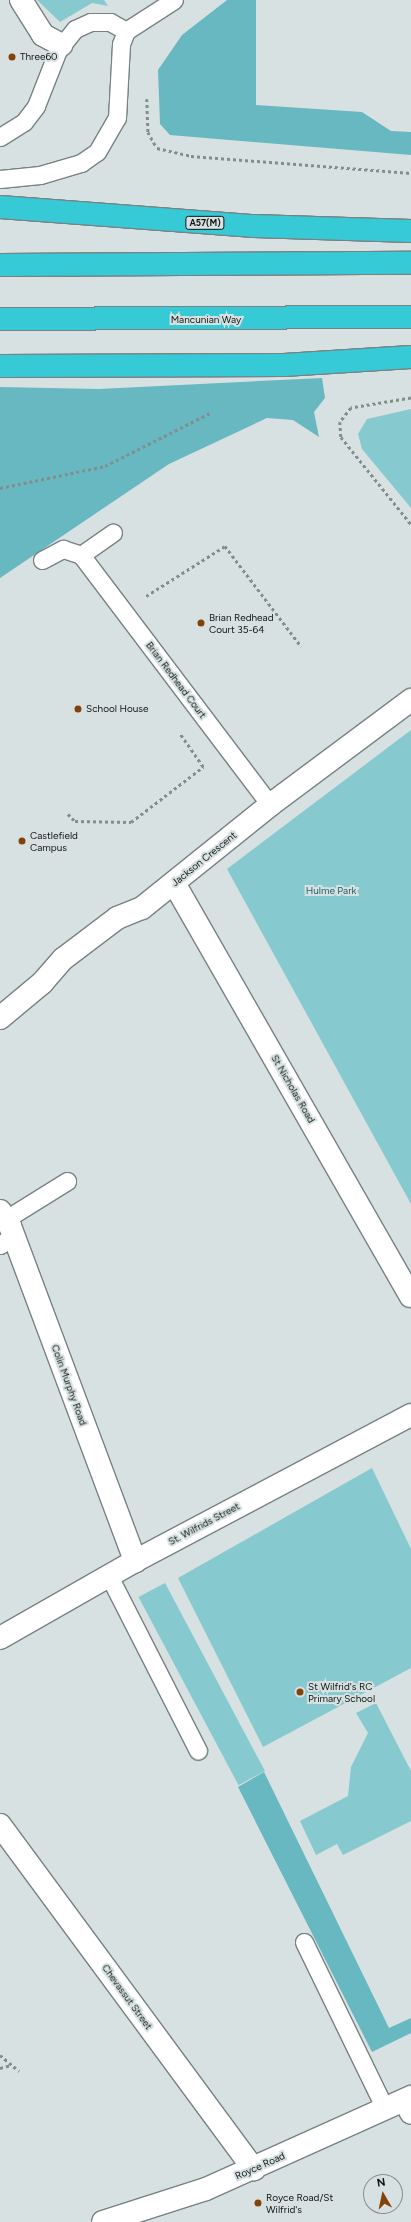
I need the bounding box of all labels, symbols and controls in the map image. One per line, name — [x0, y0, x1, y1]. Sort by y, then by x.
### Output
place label: Three60 — [20, 51, 57, 63]
marker: Three60 — [7, 52, 17, 62]
road number: A57(M) — [185, 216, 225, 230]
street label: Mancunian Way — [171, 314, 241, 326]
place label: Brian Redhead Court 35-64 — [209, 611, 274, 634]
marker: Brian Redhead Court 35-64 — [196, 618, 206, 628]
street label: Brian Redhead Court — [143, 639, 209, 721]
place label: School House — [86, 703, 148, 715]
marker: School House — [73, 704, 83, 714]
place label: Castlefield Campus — [30, 829, 78, 852]
street label: Jackson Crescent — [169, 829, 239, 889]
marker: Castlefield Campus — [17, 836, 27, 846]
park label: Hulme Park — [306, 885, 356, 897]
street label: St Nicholas Road — [269, 1053, 317, 1125]
street label: Colin Murphy Road — [49, 1343, 89, 1427]
street label: St. Wilfrids Street — [166, 1500, 242, 1548]
place label: St Wilfrid's RC Primary School — [308, 1680, 375, 1704]
marker: St Wilfrid's RC Primary School — [295, 1687, 305, 1697]
street label: Chevassut Street — [99, 1962, 155, 2032]
street label: Royce Road — [233, 2150, 287, 2182]
north arrow — [363, 2174, 403, 2214]
text: N — [376, 2176, 386, 2190]
place label: Royce Road/St Wilfrid's — [266, 2191, 333, 2214]
marker: Royce Road/St Wilfrid's — [253, 2198, 263, 2208]

